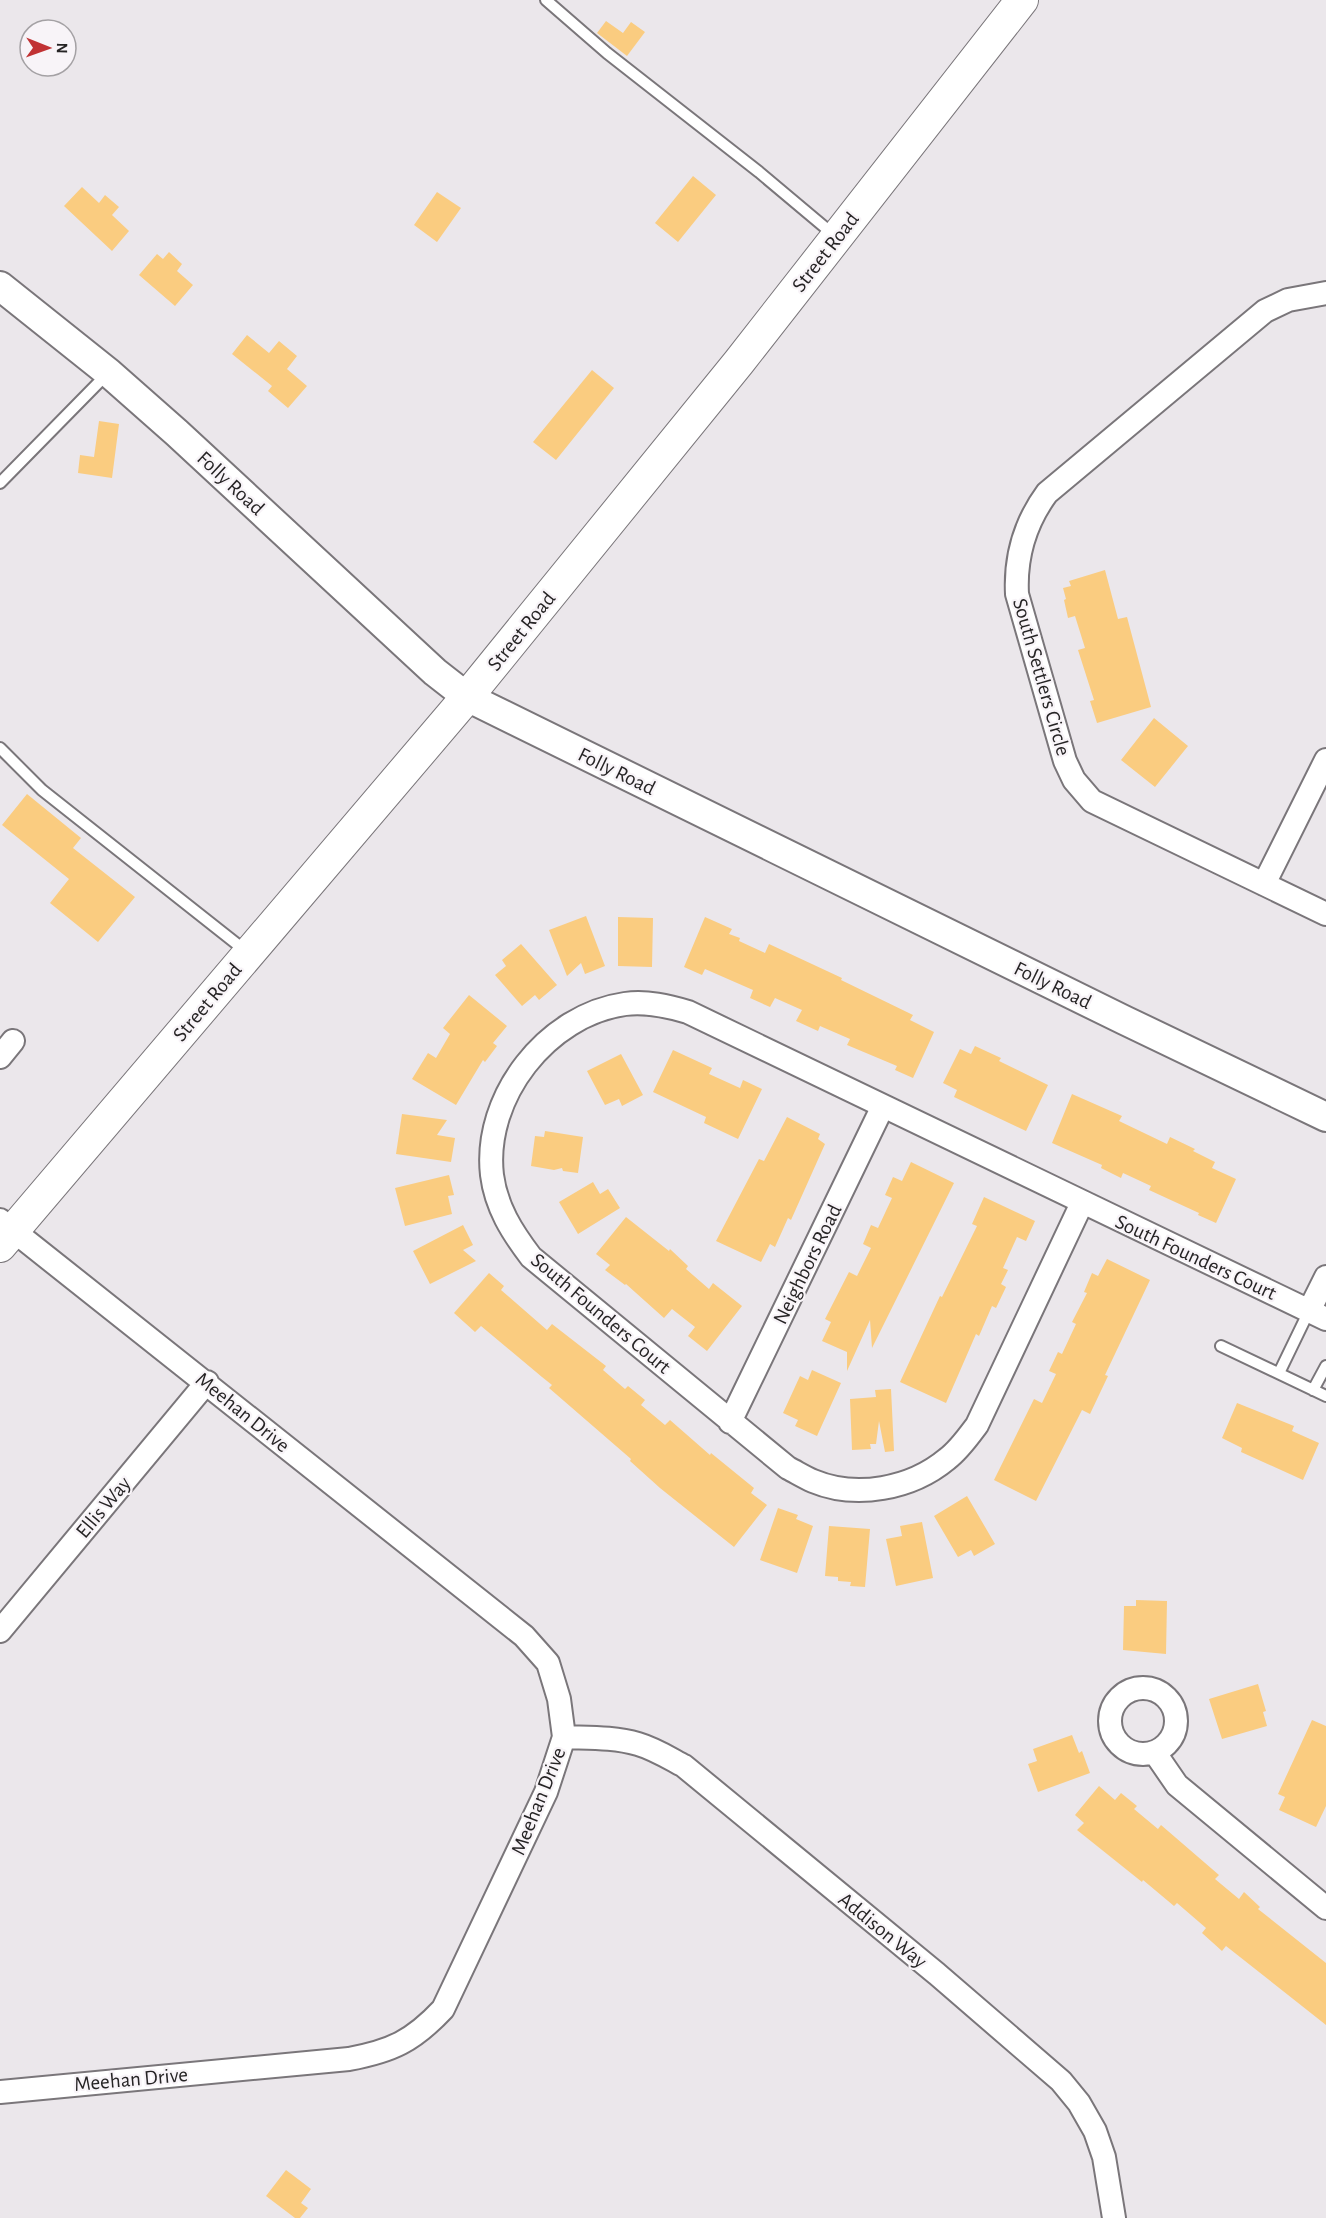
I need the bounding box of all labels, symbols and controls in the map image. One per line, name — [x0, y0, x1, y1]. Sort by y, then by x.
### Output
north arrow — [18, 18, 78, 78]
text: N — [54, 43, 70, 54]
street label: Street Road — [788, 208, 863, 296]
street label: Folly Road — [193, 447, 268, 520]
street label: Street Road — [483, 588, 559, 675]
street label: South Settlers Circle — [1009, 596, 1074, 758]
street label: Folly Road — [575, 744, 659, 799]
street label: Folly Road — [1011, 958, 1095, 1013]
street label: Street Road — [169, 959, 246, 1045]
street label: Neighbors Road — [769, 1201, 846, 1327]
street label: South Founders Court — [1112, 1211, 1280, 1304]
street label: South Founders Court — [527, 1249, 675, 1378]
street label: Meehan Drive — [192, 1368, 294, 1456]
street label: Ellis Way — [72, 1473, 135, 1542]
street label: Meehan Drive — [507, 1744, 570, 1858]
street label: Addison Way — [835, 1889, 931, 1972]
street label: Meehan Drive — [73, 2064, 189, 2095]

